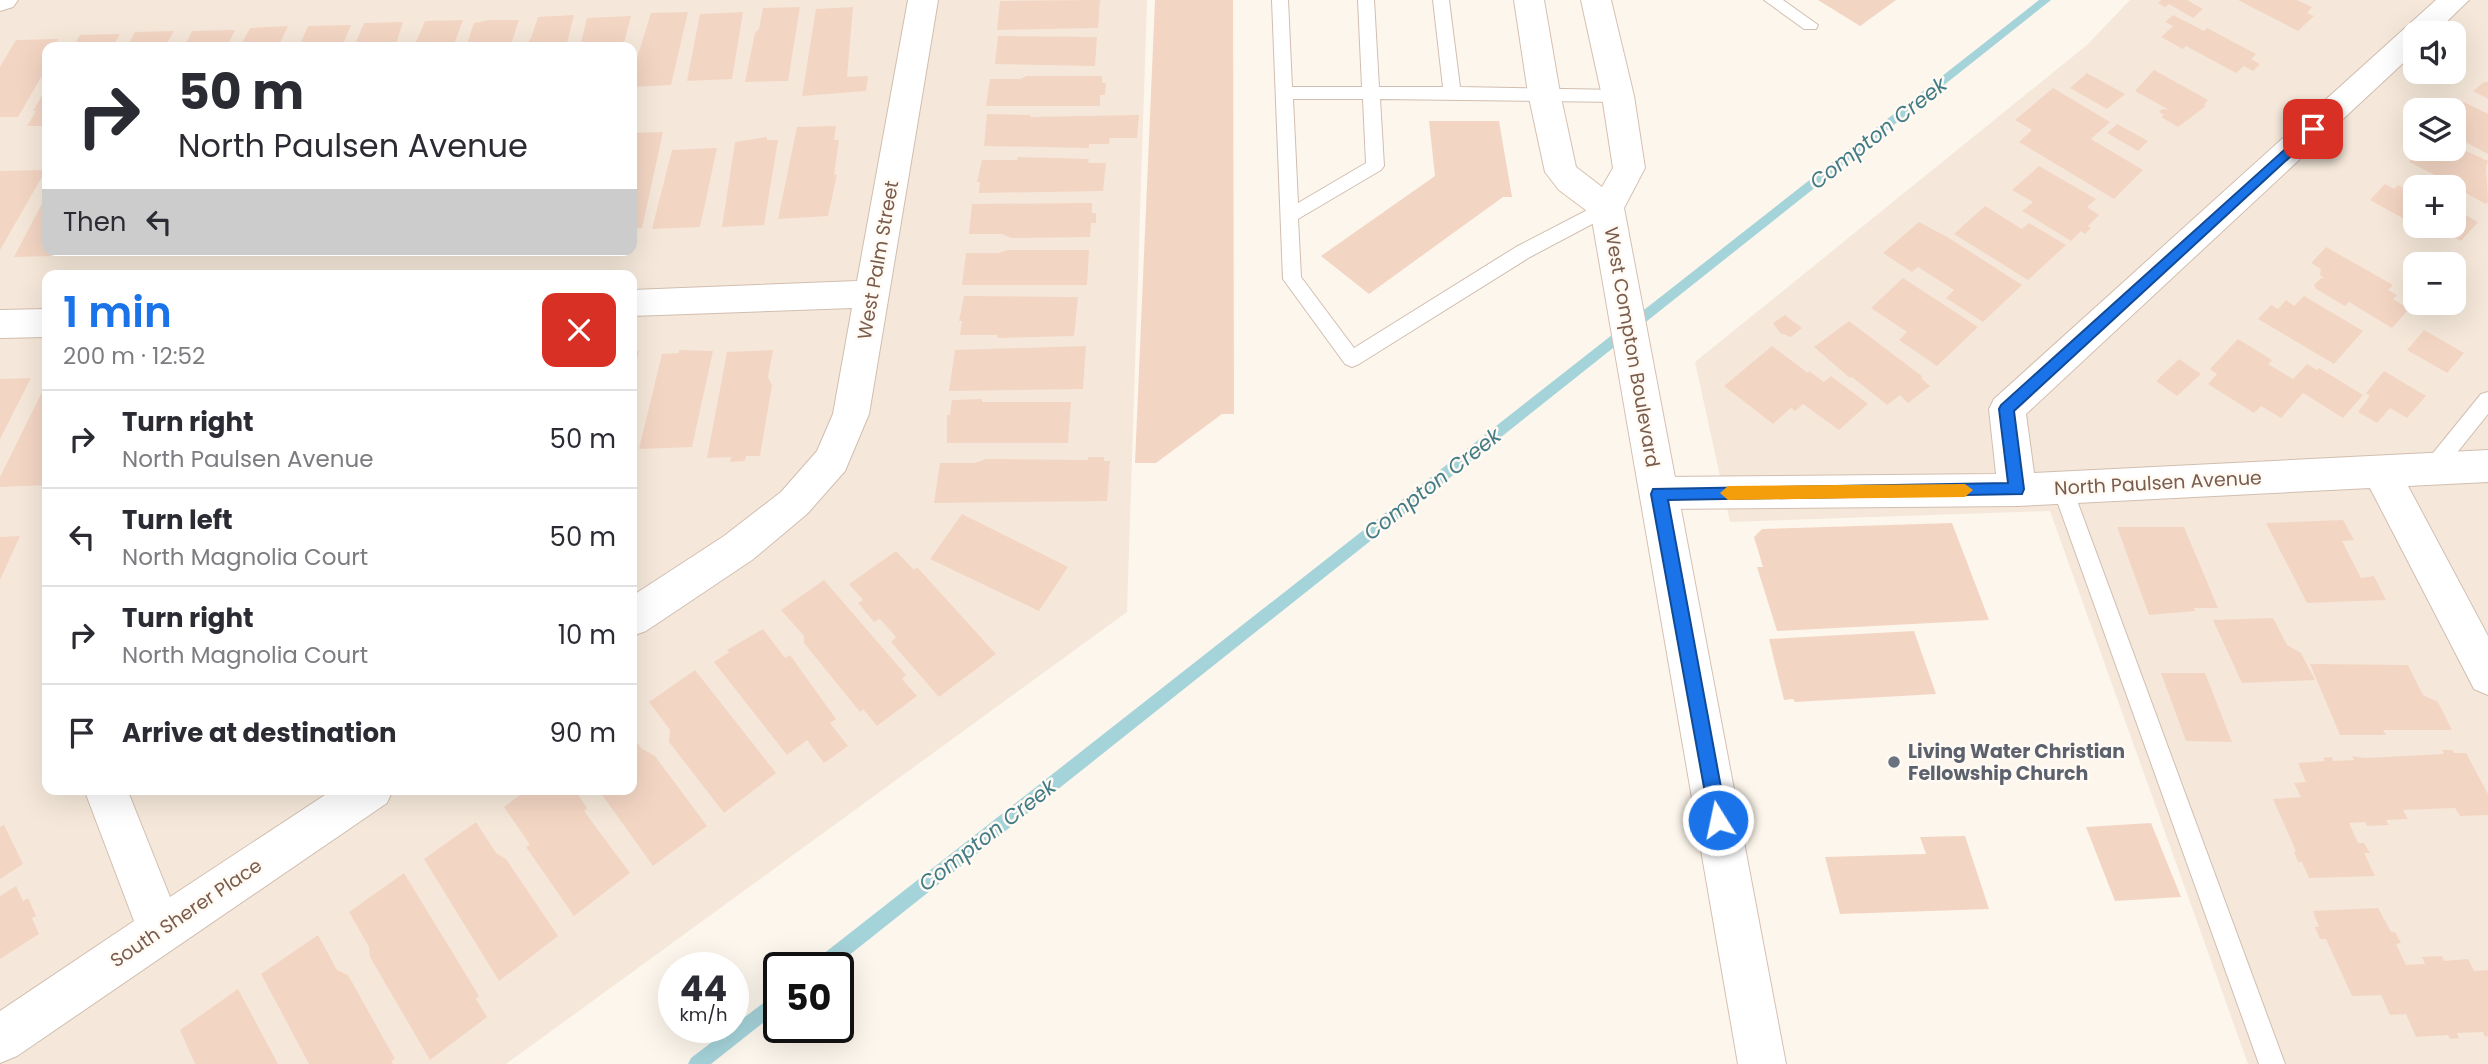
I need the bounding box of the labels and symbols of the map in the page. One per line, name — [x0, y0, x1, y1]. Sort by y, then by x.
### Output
water label: Compton Creek — [1803, 69, 1954, 196]
pin — [2283, 99, 2343, 159]
street label: West Palm Street — [851, 178, 905, 342]
street label: West Compton Boulevard — [1598, 225, 1666, 469]
water label: Compton Creek — [1357, 420, 1508, 547]
street label: North Paulsen Avenue — [2054, 464, 2262, 502]
place label: Living Water Christian Fellowship Church — [1908, 738, 2125, 787]
marker: Living Water Christian Fellowship Church — [1886, 754, 1902, 770]
water label: Compton Creek — [912, 771, 1063, 898]
position arrow — [1681, 783, 1755, 857]
street label: South Sherer Place — [105, 852, 267, 974]
speed limit sign: 50 — [763, 952, 854, 1043]

